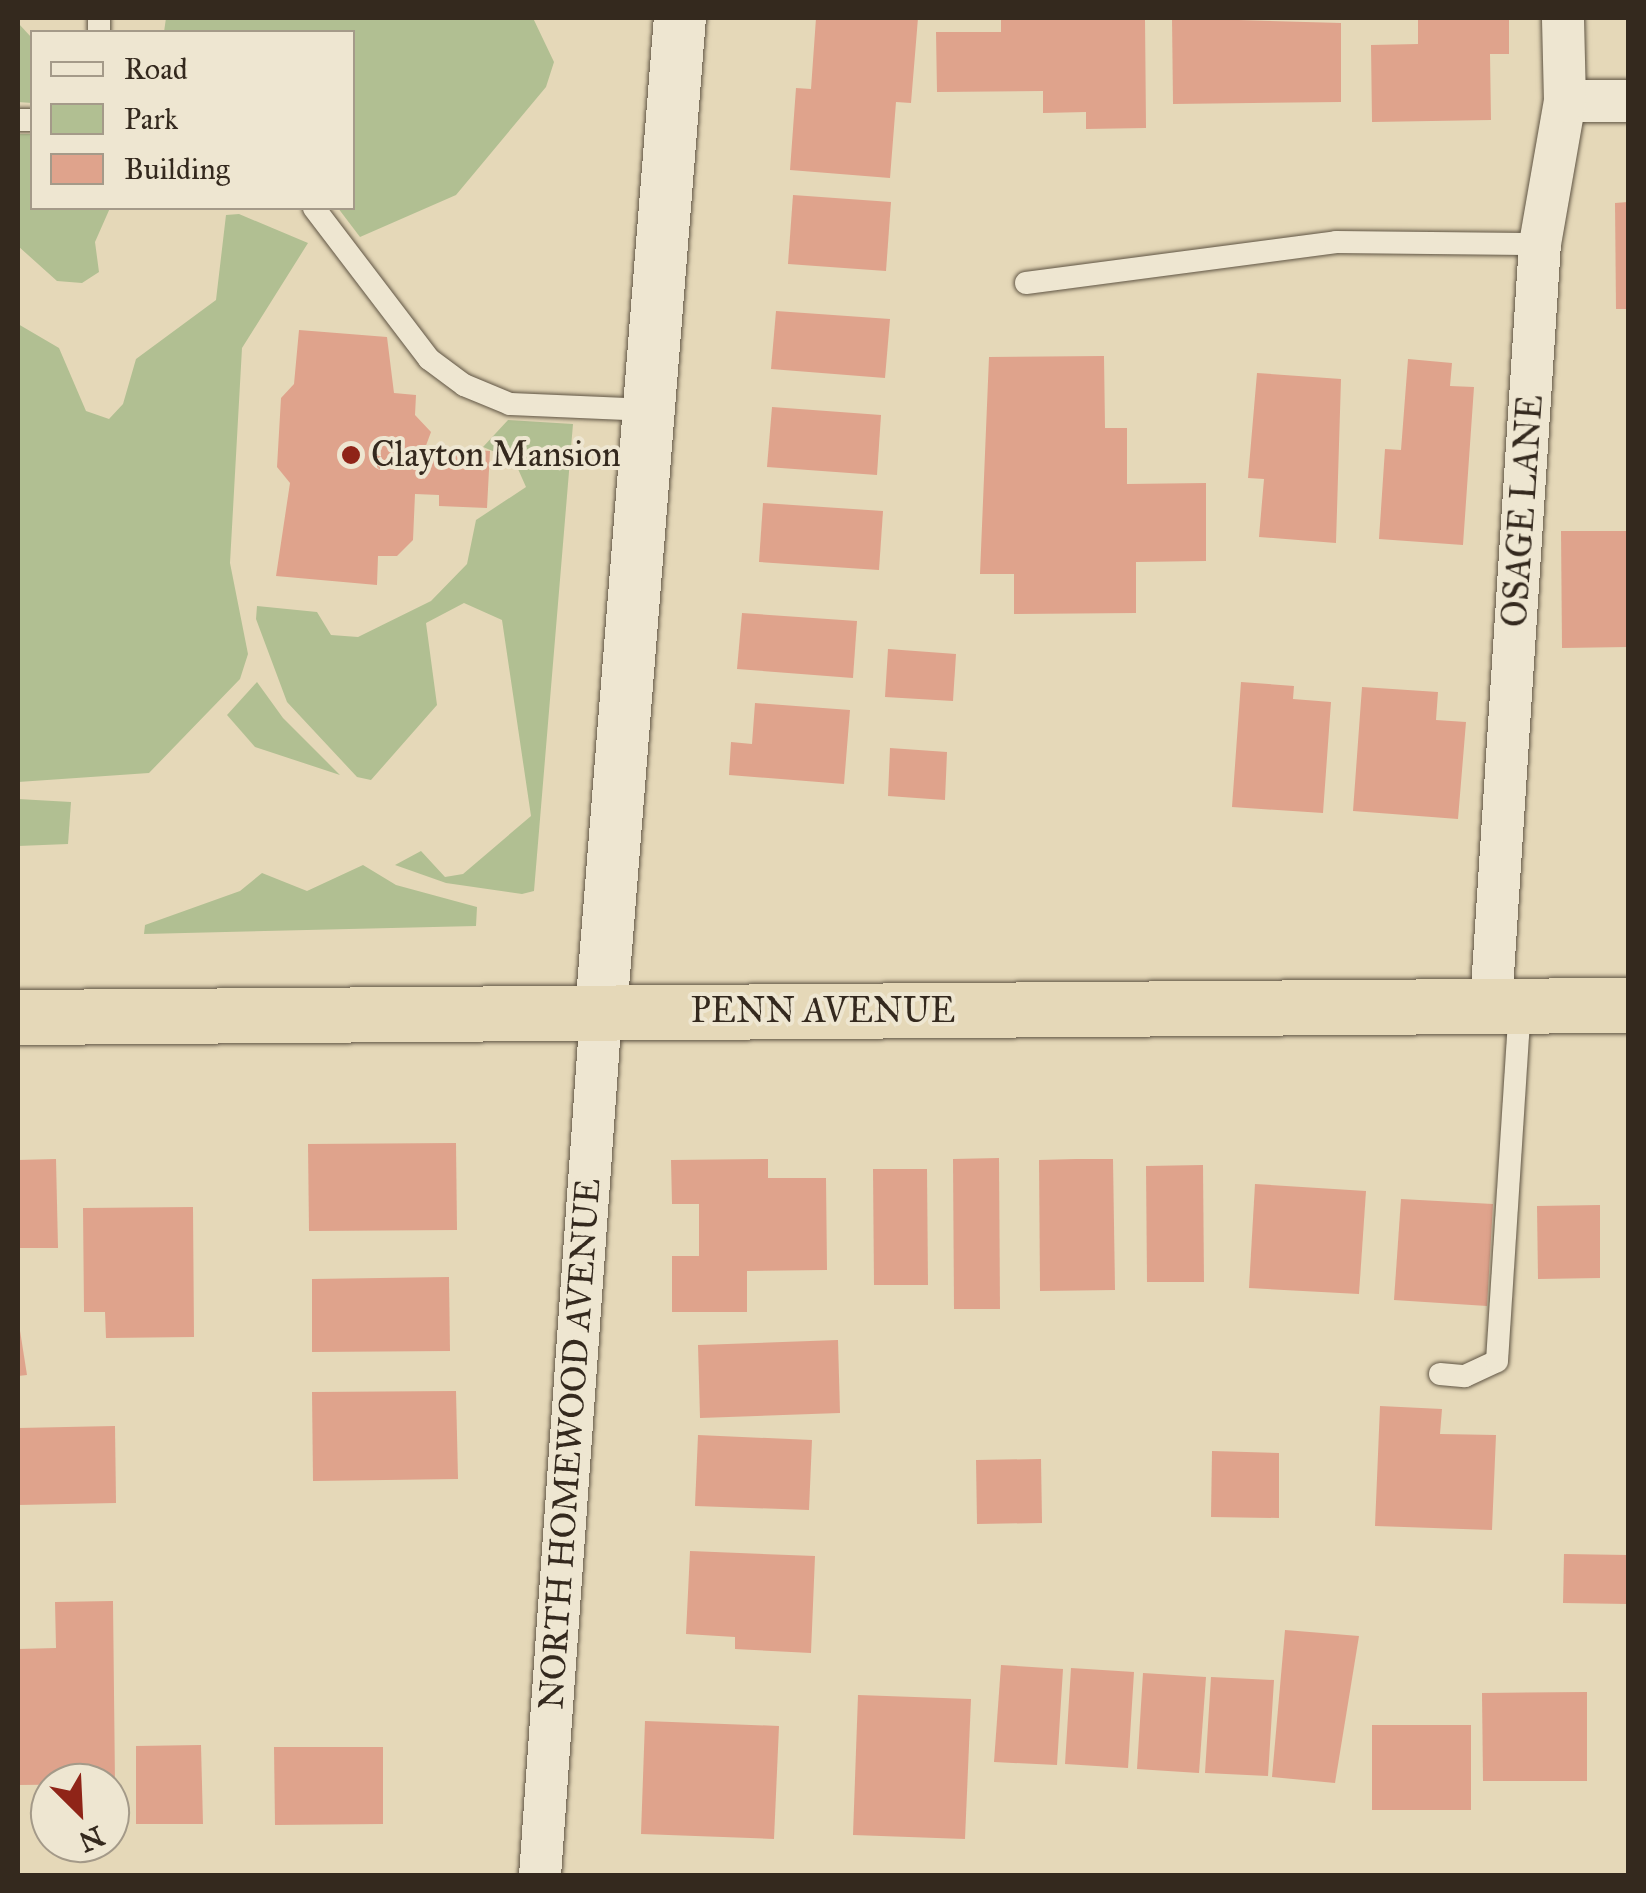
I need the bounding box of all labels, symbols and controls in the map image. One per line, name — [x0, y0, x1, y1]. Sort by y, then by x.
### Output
legend — [30, 30, 355, 210]
text: Road — [124, 51, 188, 87]
text: Park — [124, 101, 178, 137]
text: Building — [124, 151, 230, 187]
street label: OSAGE LANE — [1494, 393, 1552, 629]
place label: Clayton Mansion — [371, 434, 621, 476]
marker: Clayton Mansion — [340, 444, 362, 466]
street label: PENN AVENUE — [691, 990, 955, 1032]
street label: NORTH HOMEWOOD AVENUE — [530, 1177, 610, 1711]
north arrow — [30, 1763, 130, 1863]
text: N — [74, 1818, 110, 1860]

